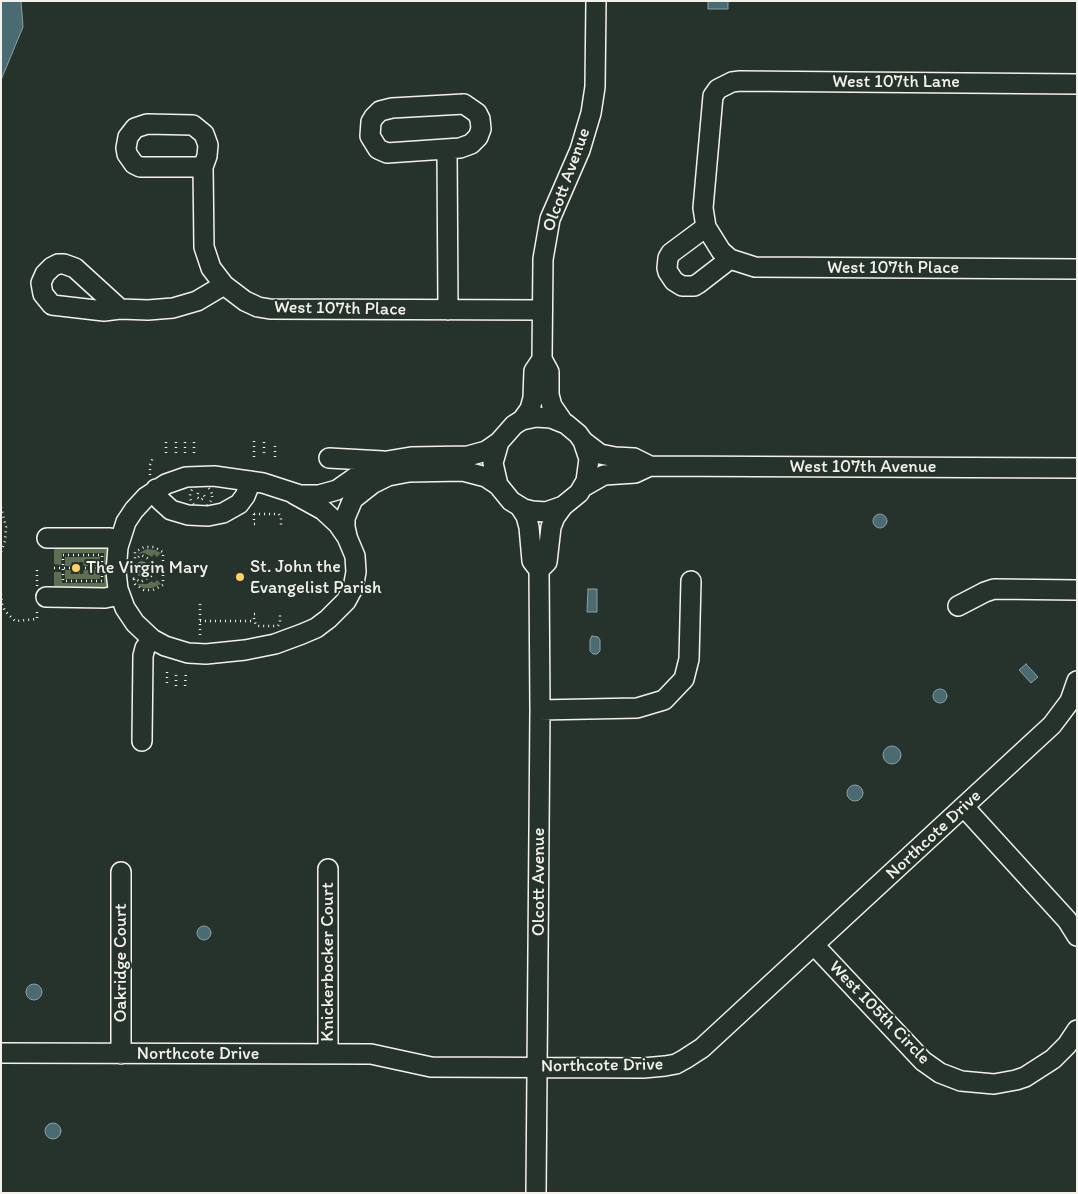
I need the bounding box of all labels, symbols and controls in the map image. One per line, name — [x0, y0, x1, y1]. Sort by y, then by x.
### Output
street label: West 107th Lane — [832, 71, 960, 93]
street label: Olcott Avenue — [538, 125, 596, 235]
street label: West 107th Place — [827, 257, 959, 279]
street label: West 107th Place — [274, 297, 406, 321]
street label: West 107th Avenue — [790, 456, 936, 478]
place label: St. John the Evangelist Parish — [250, 556, 382, 598]
place label: The Virgin Mary — [86, 557, 208, 579]
marker: The Virgin Mary — [70, 562, 82, 574]
marker: St. John the Evangelist Parish — [234, 571, 246, 583]
street label: Northcote Drive — [882, 785, 986, 885]
street label: Olcott Avenue — [528, 828, 550, 936]
street label: Knickerbocker Court — [317, 882, 339, 1042]
street label: Oakridge Court — [110, 903, 132, 1023]
street label: West 105th Circle — [824, 957, 934, 1069]
street label: Northcote Drive — [137, 1043, 259, 1065]
street label: Northcote Drive — [541, 1054, 663, 1078]

